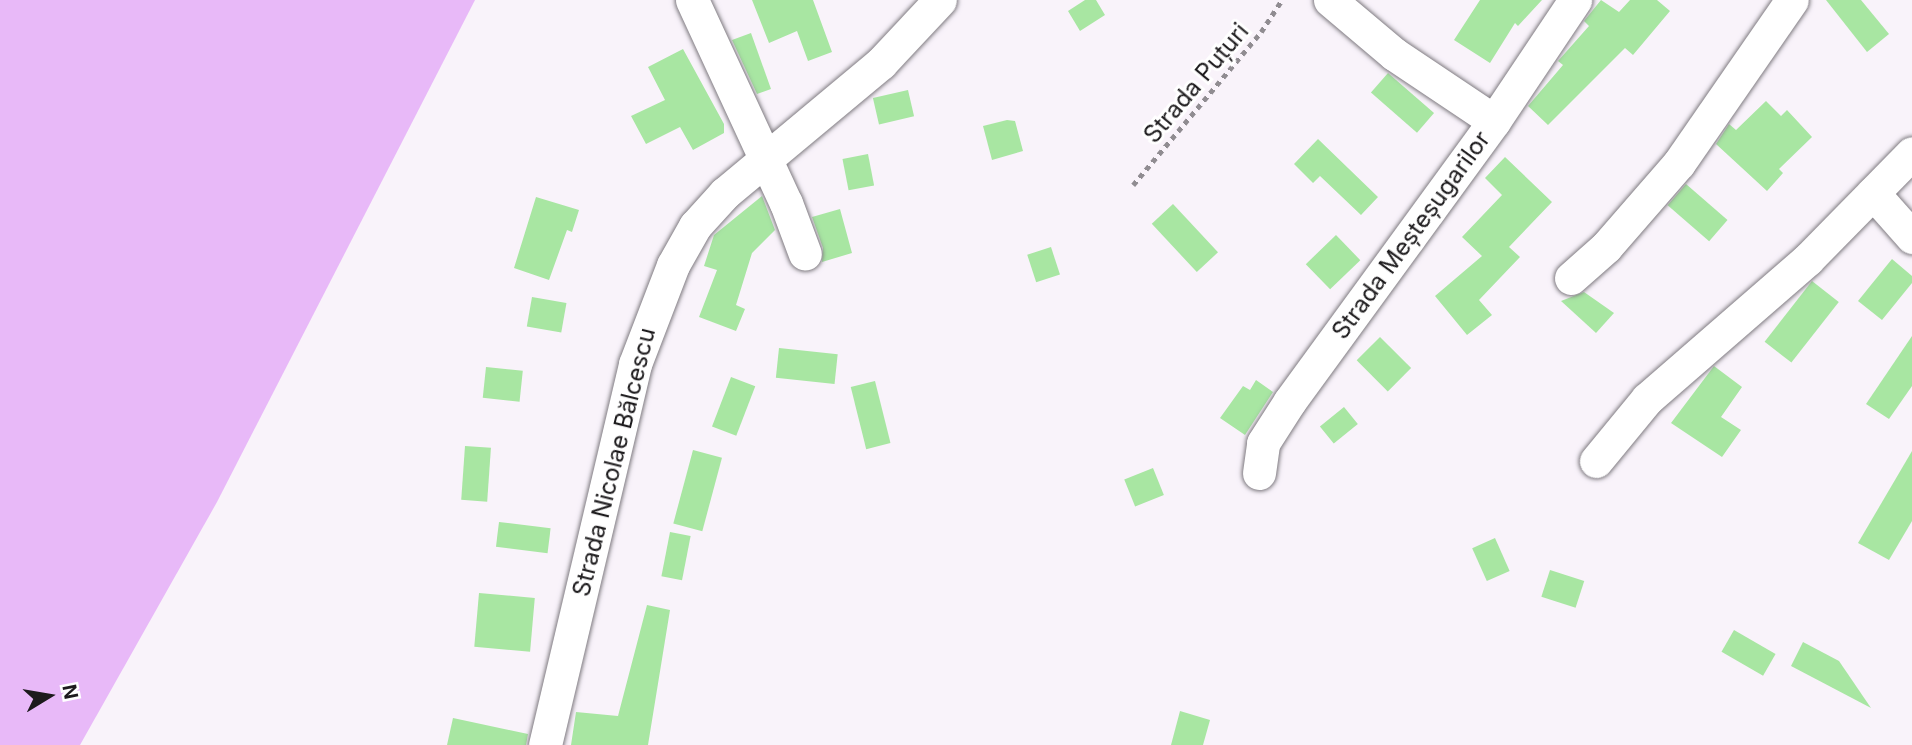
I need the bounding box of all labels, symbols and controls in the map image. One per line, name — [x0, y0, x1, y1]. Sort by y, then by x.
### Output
street label: Strada Puțuri — [1138, 17, 1254, 149]
street label: Strada Meșteșugarilor — [1326, 125, 1496, 345]
street label: Strada Nicolae Bălcescu — [567, 325, 661, 599]
north arrow — [14, 661, 84, 731]
text: N — [57, 683, 83, 701]

